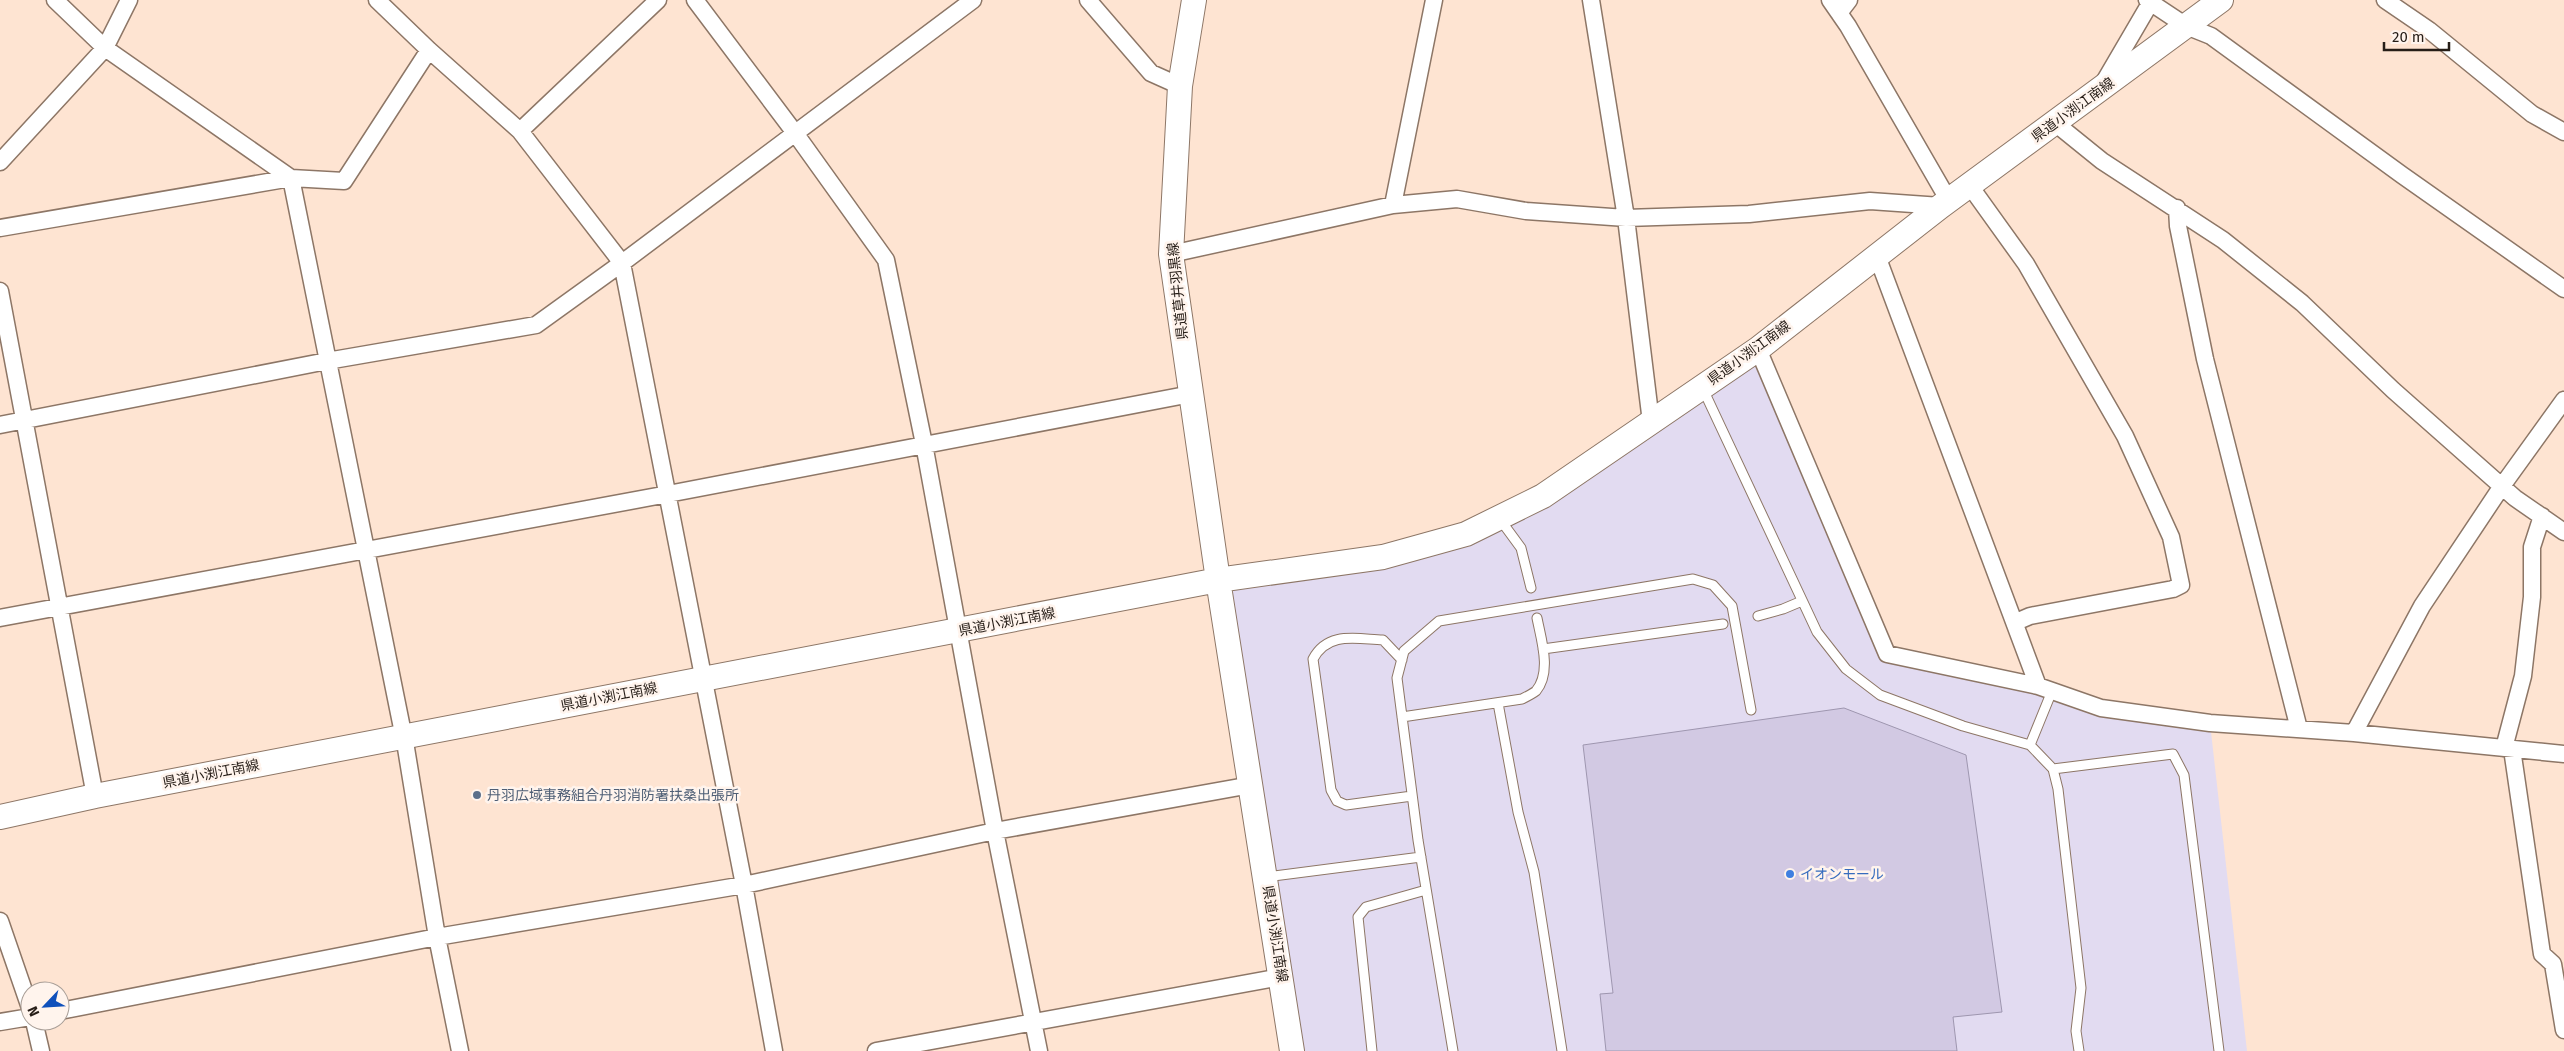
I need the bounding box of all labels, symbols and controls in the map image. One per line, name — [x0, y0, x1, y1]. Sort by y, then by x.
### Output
scale bar — [2384, 20, 2449, 52]
text: 20 m — [2392, 28, 2425, 46]
street label: 県道小渕江南線 — [2028, 74, 2118, 146]
street label: 県道草井羽黒線 — [1164, 241, 1192, 341]
street label: 県道小渕江南線 — [1704, 317, 1794, 389]
street label: 県道小渕江南線 — [957, 604, 1057, 640]
street label: 県道小渕江南線 — [559, 679, 659, 715]
street label: 県道小渕江南線 — [161, 756, 261, 792]
place label: 丹羽広域事務組合丹羽消防署扶桑出張所 — [487, 787, 739, 804]
marker: 丹羽広域事務組合丹羽消防署扶桑出張所 — [471, 789, 483, 801]
place label: イオンモール — [1800, 866, 1884, 883]
marker: イオンモール — [1784, 868, 1796, 880]
street label: 県道小渕江南線 — [1259, 884, 1291, 984]
north arrow — [20, 981, 70, 1031]
text: N — [24, 1003, 43, 1019]

